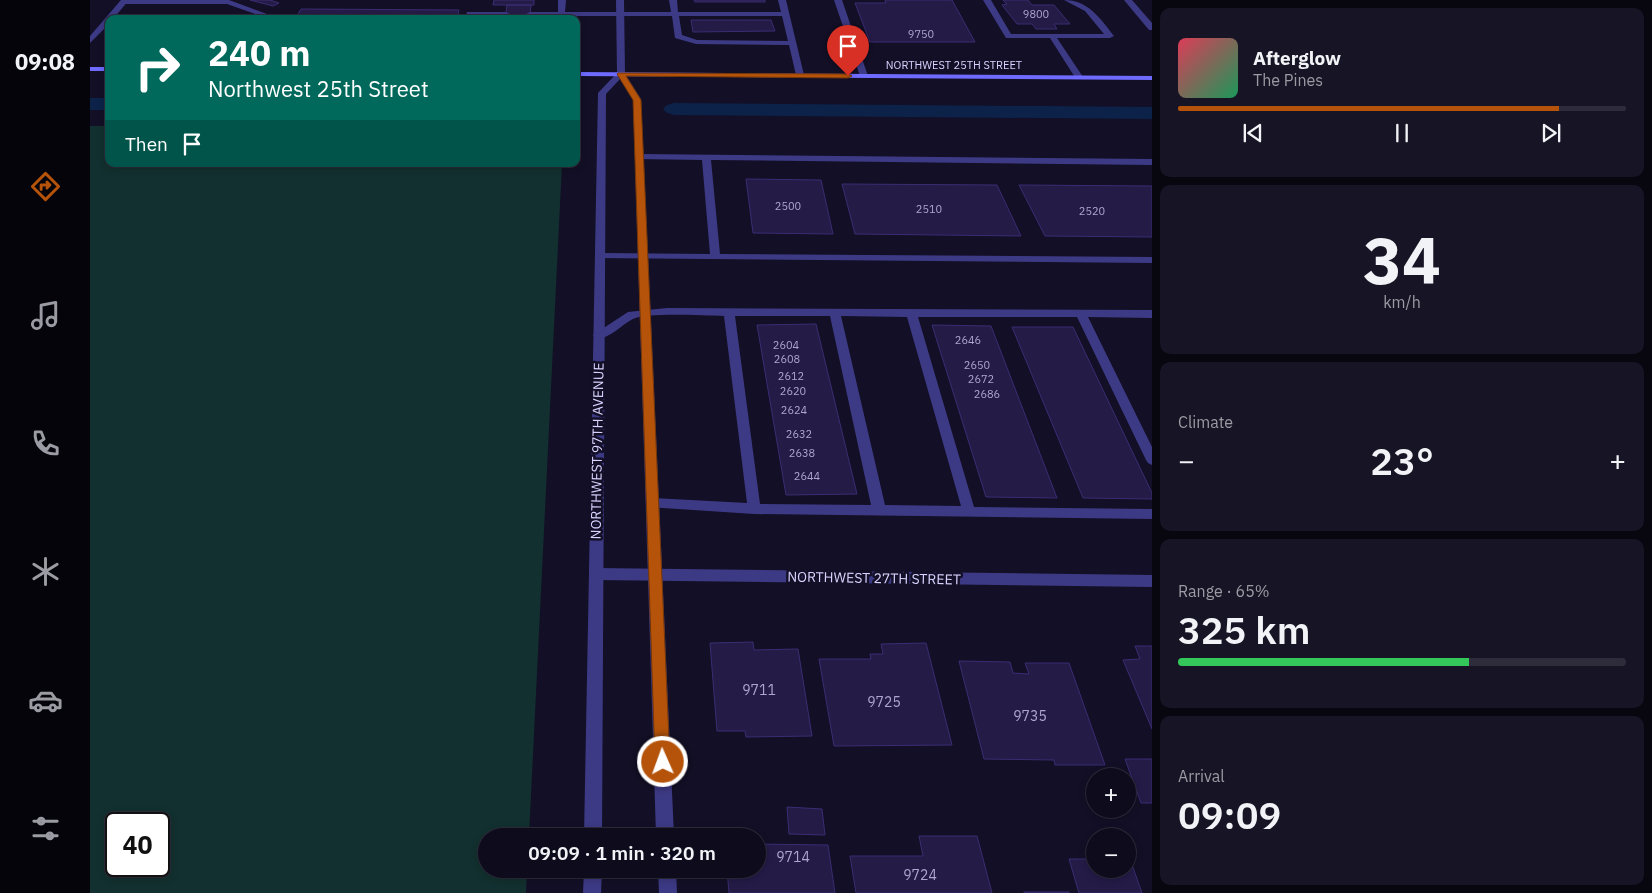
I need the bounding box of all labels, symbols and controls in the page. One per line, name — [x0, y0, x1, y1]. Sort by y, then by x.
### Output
house number: 9800 — [1023, 7, 1049, 21]
pin — [827, 25, 869, 76]
house number: 9750 — [908, 27, 934, 41]
text: 240 m — [208, 30, 311, 76]
icon: arrive — [834, 32, 862, 60]
icon: right — [125, 35, 190, 100]
text: Afterglow — [1253, 46, 1341, 70]
text: 09:08 — [15, 47, 75, 76]
street label: NORTHWEST 25TH STREET — [886, 58, 1023, 72]
text: The Pines — [1253, 70, 1323, 90]
text: Northwest 25th Street — [208, 74, 429, 103]
icon: previous — [1239, 119, 1267, 147]
icon: pause — [1388, 119, 1416, 147]
icon: next — [1537, 119, 1565, 147]
icon: arrive — [178, 130, 206, 158]
text: Then — [125, 132, 168, 156]
icon: directions — [28, 169, 63, 204]
house number: 2500 — [775, 199, 801, 213]
house number: 2510 — [916, 202, 942, 216]
house number: 2520 — [1079, 204, 1105, 218]
text: 34 — [1363, 217, 1441, 302]
text: km/h — [1383, 292, 1421, 312]
icon: music — [28, 298, 63, 333]
house number: 2646 — [955, 333, 981, 347]
house number: 2604 — [773, 338, 800, 352]
house number: 2608 — [774, 352, 800, 366]
house number: 2650 — [964, 358, 990, 372]
street label: NORTHWEST 97TH AVENUE — [586, 362, 608, 540]
house number: 2612 — [778, 369, 804, 383]
house number: 2672 — [968, 372, 994, 386]
house number: 2620 — [780, 384, 806, 398]
house number: 2686 — [974, 387, 1000, 401]
house number: 2624 — [781, 403, 808, 417]
text: Climate — [1178, 412, 1233, 432]
icon: phone — [28, 426, 63, 461]
house number: 2632 — [786, 427, 812, 441]
text: 23° — [1370, 436, 1434, 485]
text: − — [1178, 442, 1195, 479]
text: + — [1609, 442, 1626, 479]
house number: 2638 — [789, 446, 815, 460]
house number: 2644 — [794, 469, 821, 483]
icon: climate — [28, 554, 63, 589]
street label: NORTHWEST 27TH STREET — [787, 567, 961, 589]
text: Range · 65% — [1178, 581, 1270, 601]
text: 325 km — [1178, 605, 1310, 654]
house number: 9711 — [742, 681, 776, 699]
icon: car — [28, 683, 63, 718]
house number: 9725 — [867, 693, 901, 711]
house number: 9735 — [1013, 707, 1047, 725]
position arrow — [636, 735, 688, 787]
text: Arrival — [1178, 766, 1225, 786]
map controls — [1086, 768, 1136, 878]
button: + — [1086, 768, 1136, 818]
text: 09:09 — [1178, 790, 1281, 839]
icon: filters — [28, 811, 63, 846]
speed limit sign: 40 — [105, 812, 170, 877]
button: − — [1086, 828, 1136, 878]
text: 09:09 · 1 min · 320 m — [528, 841, 716, 865]
house number: 9714 — [776, 848, 810, 866]
house number: 9724 — [903, 866, 937, 884]

